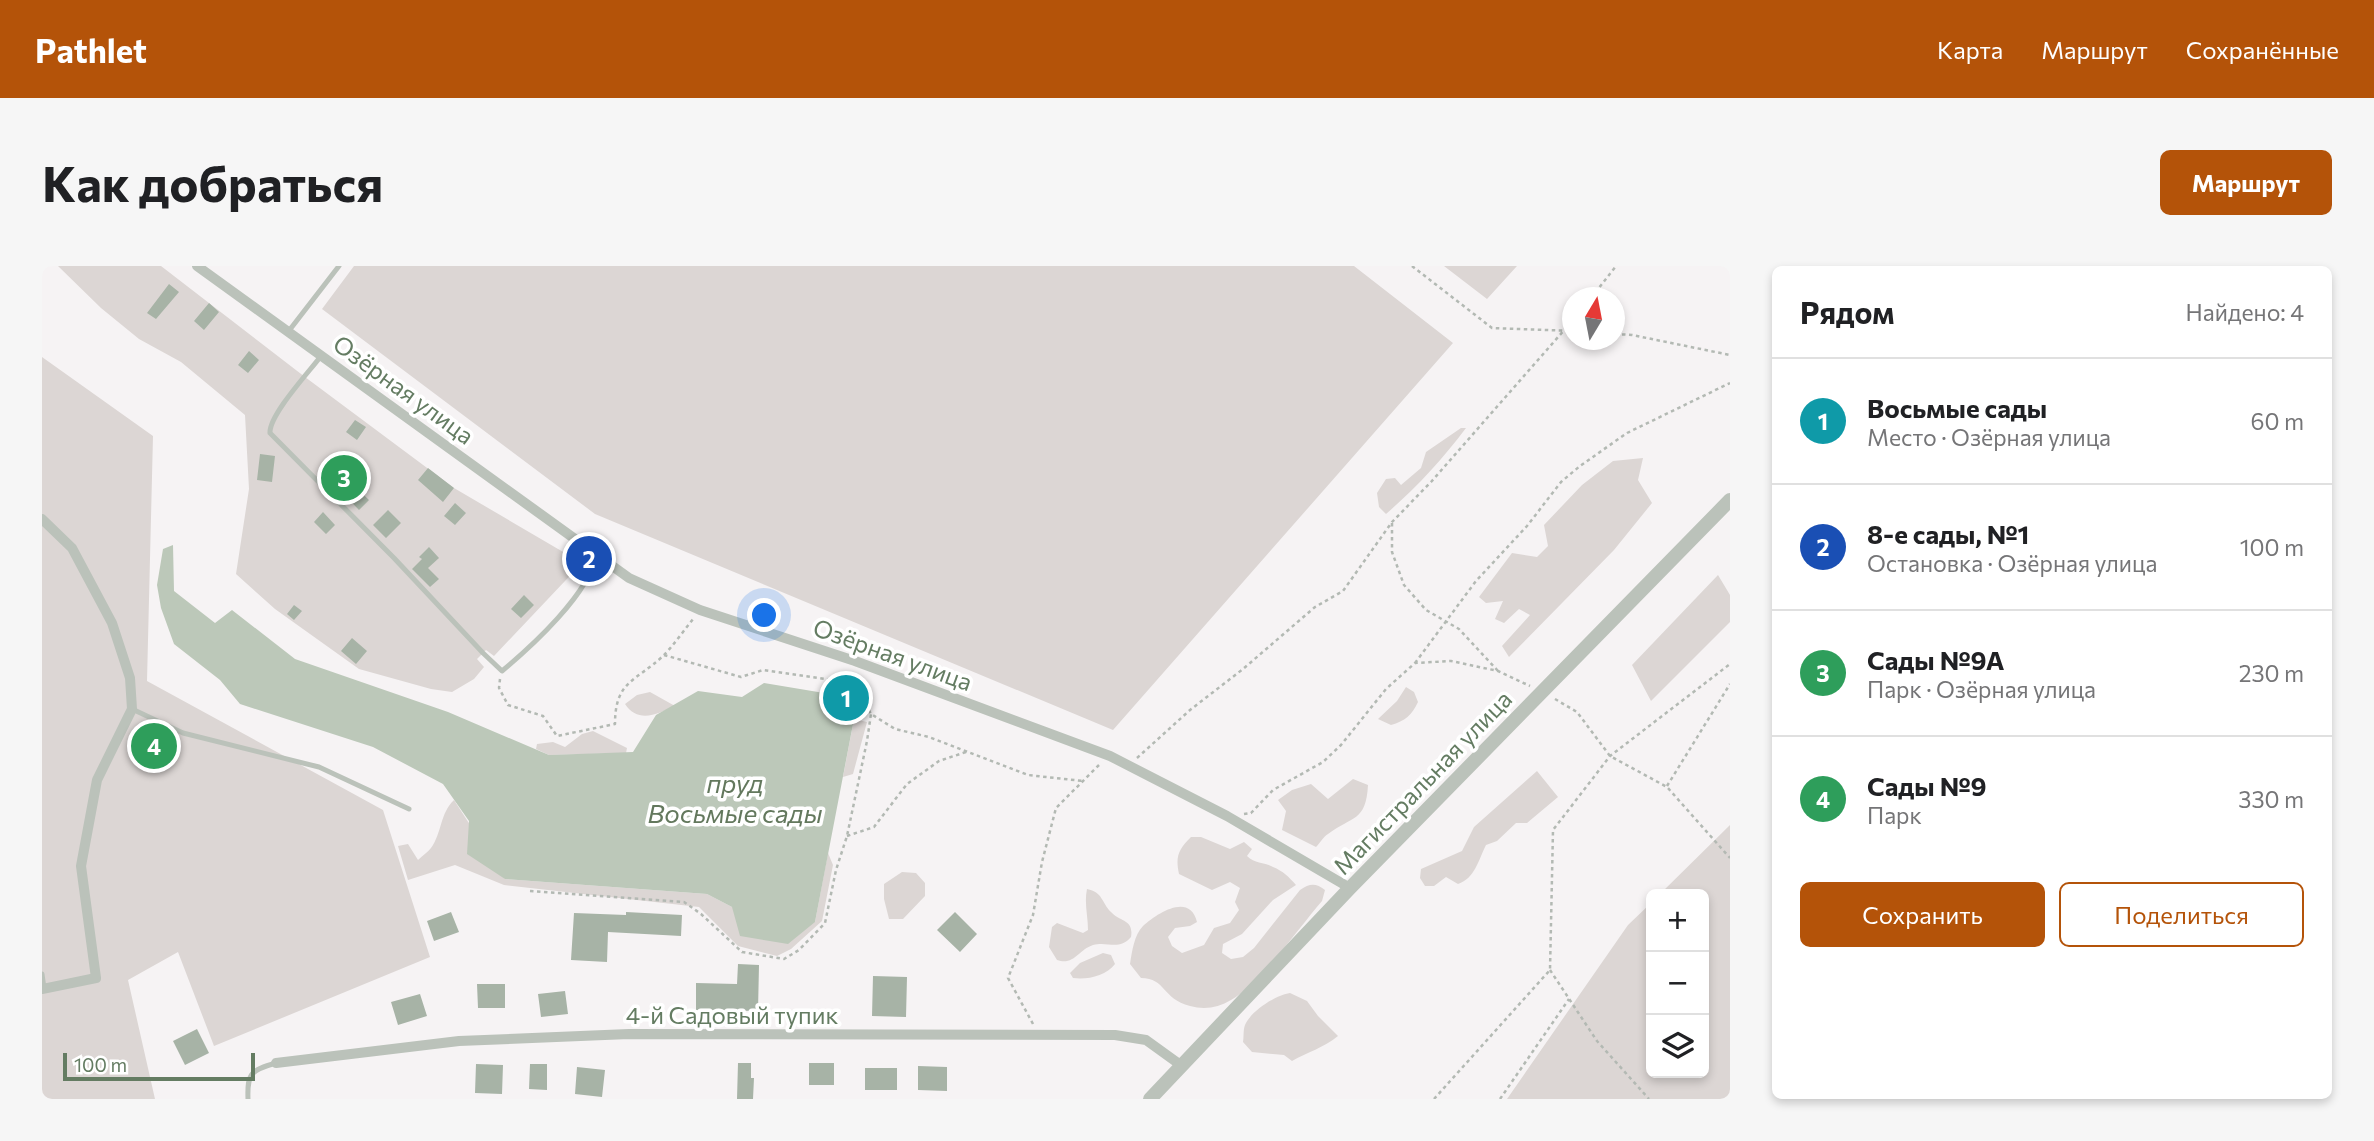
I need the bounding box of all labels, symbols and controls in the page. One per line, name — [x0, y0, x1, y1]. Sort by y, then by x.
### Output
text: Pathlet — [35, 29, 147, 70]
text: Карта — [1937, 35, 2003, 64]
text: Маршрут — [2041, 35, 2148, 64]
text: Сохранённые — [2186, 35, 2339, 64]
button: Маршрут — [2160, 150, 2332, 215]
text: Как добраться — [42, 152, 383, 212]
north arrow — [1562, 287, 1625, 350]
text: Рядом — [1800, 293, 1894, 330]
text: Найдено: 4 — [2186, 298, 2304, 326]
street label: Озёрная улица — [328, 328, 480, 450]
text: Восьмые сады — [1867, 392, 2047, 423]
text: 1 — [1818, 407, 1828, 435]
text: 60 m — [2251, 407, 2304, 435]
text: Место · Озёрная улица — [1867, 423, 2111, 451]
pin: 3 — [321, 452, 367, 504]
text: 8-е сады, №1 — [1867, 518, 2029, 549]
pin: 2 — [566, 533, 612, 585]
text: 2 — [1816, 533, 1830, 561]
text: 100 m — [2240, 533, 2304, 561]
text: Остановка · Озёрная улица — [1867, 549, 2157, 577]
your location — [747, 598, 781, 632]
street label: Озёрная улица — [810, 612, 976, 696]
text: Сады №9А — [1867, 644, 2004, 675]
text: 3 — [1816, 659, 1830, 687]
text: 230 m — [2239, 659, 2304, 687]
pin: 1 — [823, 672, 869, 724]
text: Парк · Озёрная улица — [1867, 675, 2096, 703]
street label: Магистральная улица — [1327, 684, 1517, 880]
pin: 4 — [131, 720, 177, 772]
water label: пруд Восьмые сады — [648, 767, 823, 828]
text: Сады №9 — [1867, 770, 1986, 801]
text: 4 — [1816, 785, 1830, 813]
text: 330 m — [2238, 785, 2304, 813]
text: Парк — [1867, 801, 1922, 829]
button: Сохранить — [1800, 882, 2045, 947]
button: Поделиться — [2059, 882, 2304, 947]
map controls — [1646, 889, 1709, 1078]
button: + — [1646, 889, 1709, 952]
button: − — [1646, 952, 1709, 1015]
street label: 4-й Садовый тупик — [626, 1000, 838, 1029]
button: layers — [1646, 1015, 1709, 1078]
scale bar — [63, 1050, 256, 1082]
text: 100 m — [74, 1053, 127, 1076]

